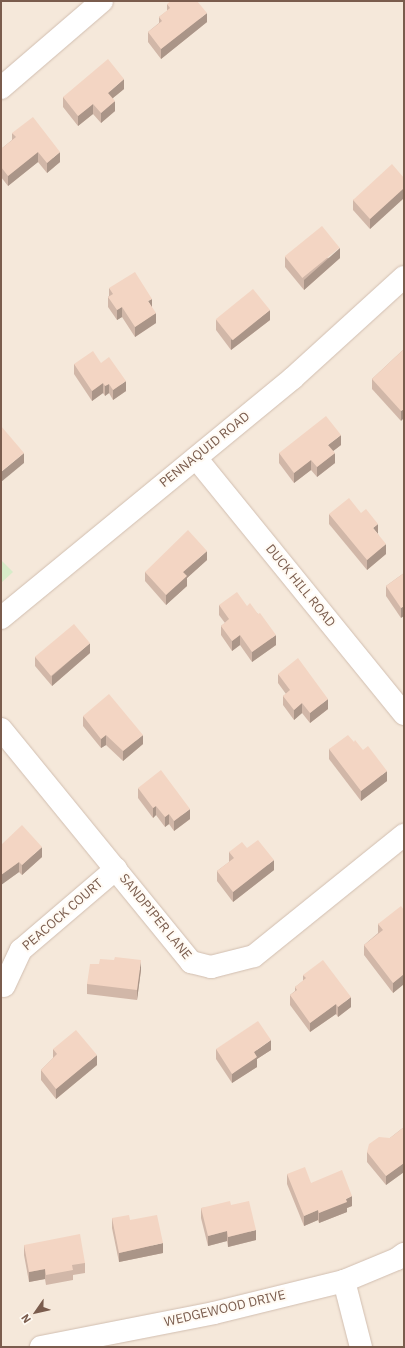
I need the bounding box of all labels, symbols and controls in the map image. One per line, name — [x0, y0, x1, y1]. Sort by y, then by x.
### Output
street label: PENNAQUID ROAD — [157, 409, 253, 491]
street label: DUCK HILL ROAD — [262, 542, 338, 630]
street label: SANDPIPER LANE — [116, 871, 194, 963]
street label: PEACOCK COURT — [20, 876, 106, 954]
street label: WEDGEWOOD DRIVE — [163, 1287, 287, 1331]
north arrow — [16, 1292, 56, 1332]
text: N — [18, 1311, 34, 1326]

